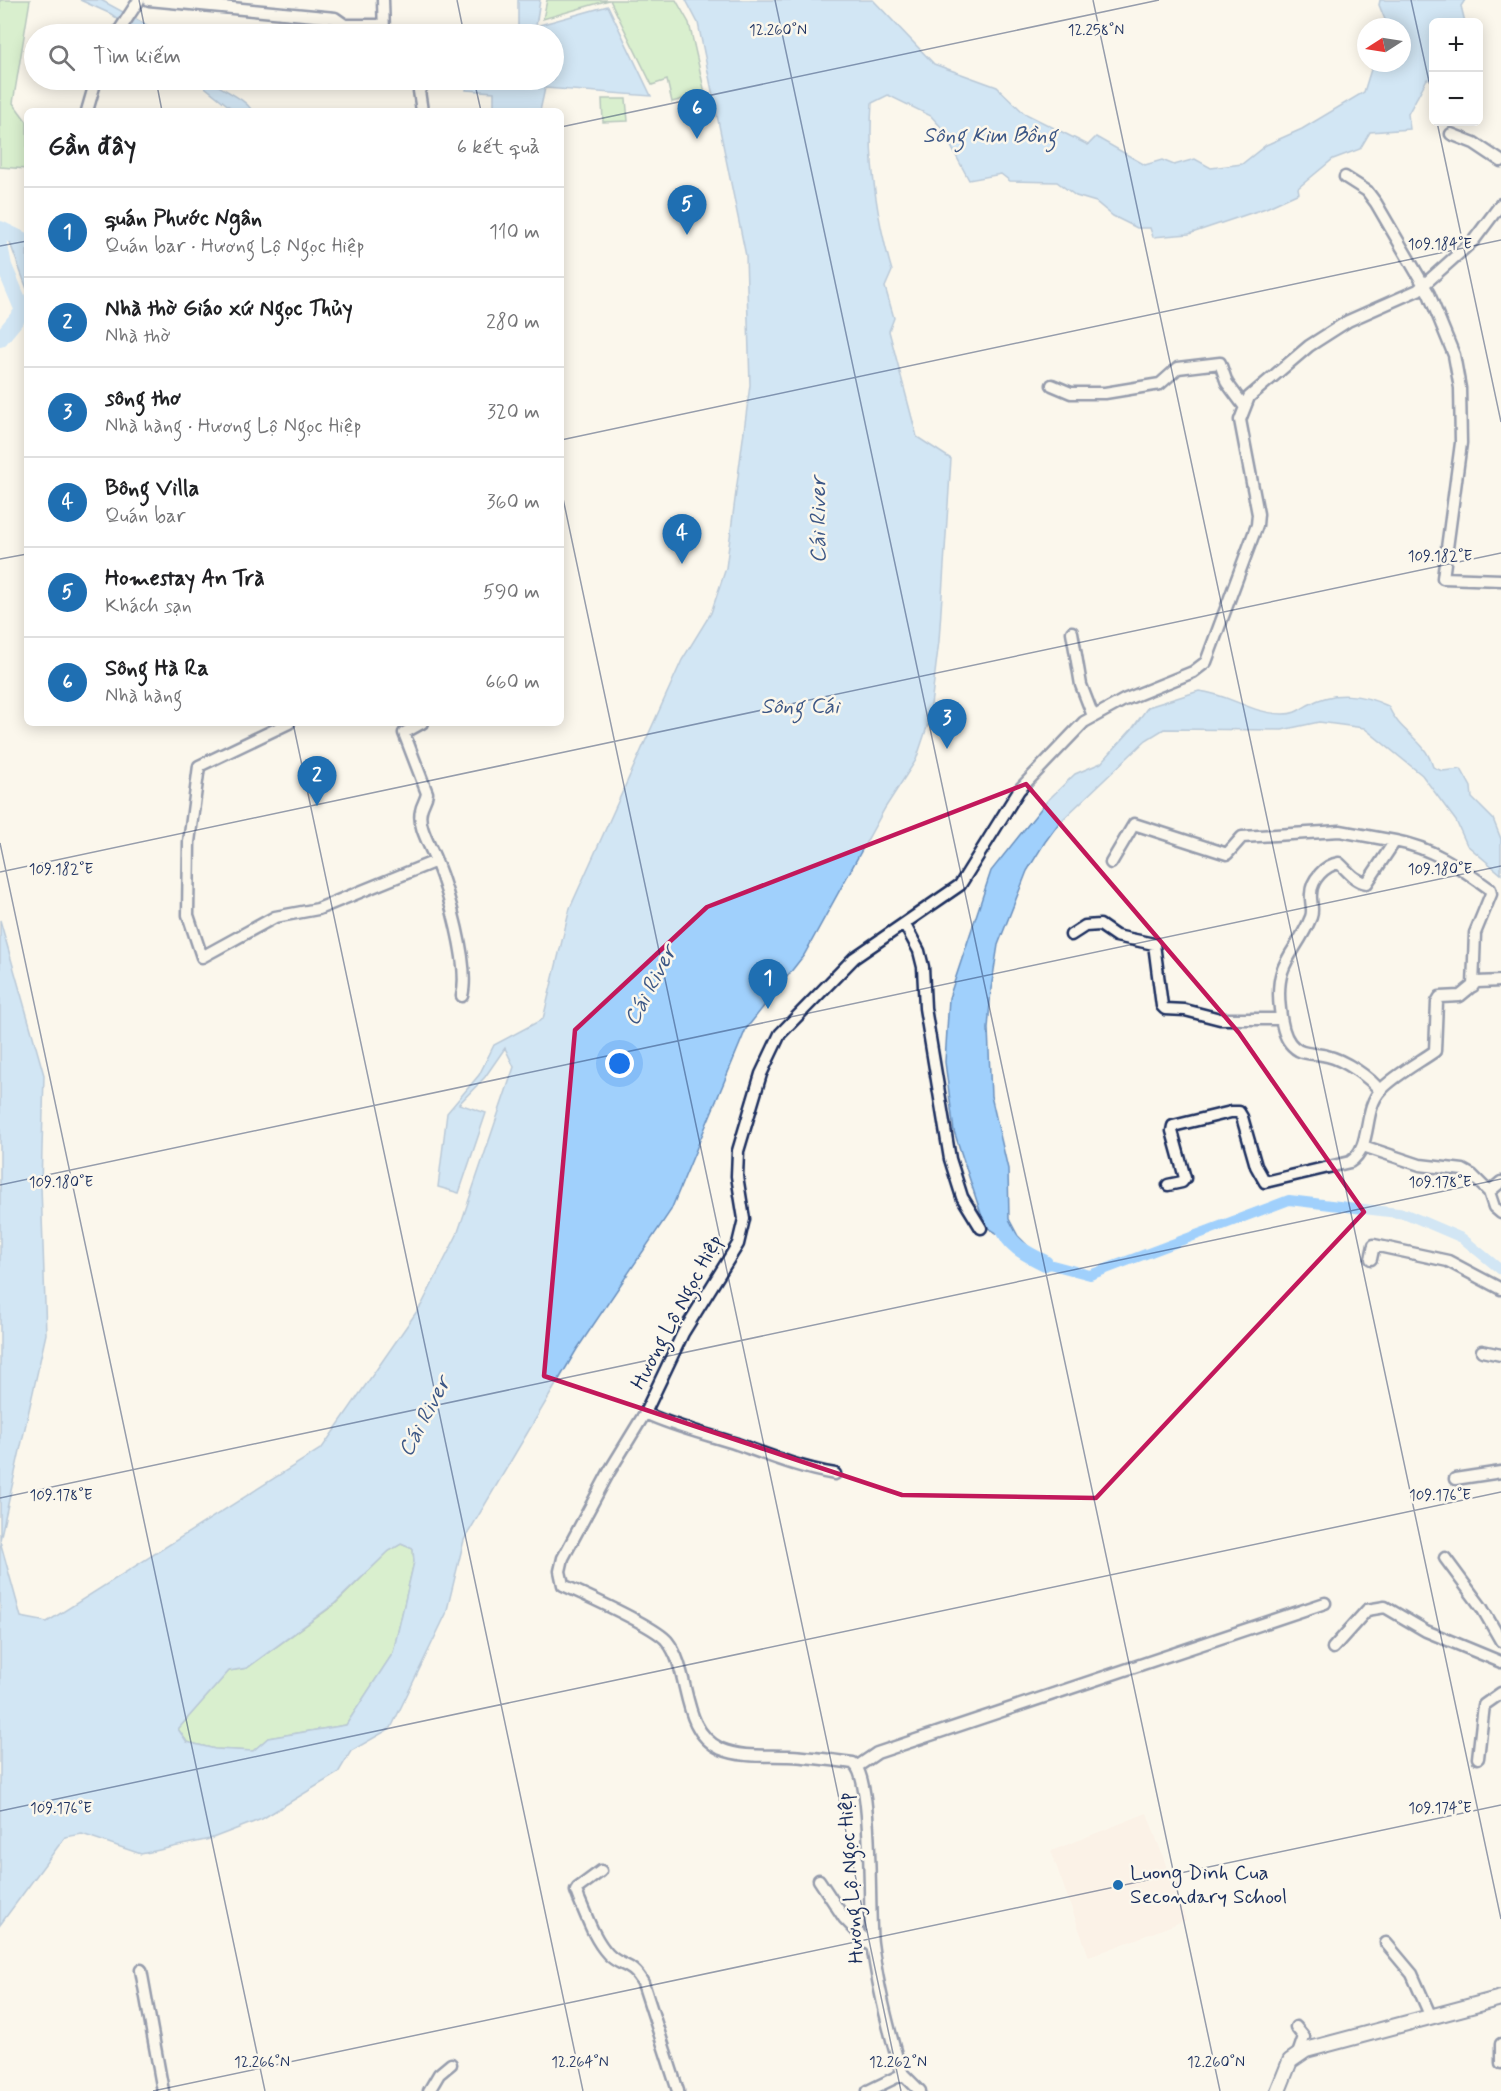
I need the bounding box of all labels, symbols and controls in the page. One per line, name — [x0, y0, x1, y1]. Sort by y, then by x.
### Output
north arrow — [1357, 18, 1411, 72]
map controls — [1429, 18, 1483, 126]
button: + — [1429, 18, 1483, 72]
text: 12.260°N — [749, 21, 807, 41]
text: 12.258°N — [1068, 21, 1124, 41]
search box — [24, 24, 564, 90]
icon: search — [45, 41, 78, 74]
text: Tìm kiếm — [93, 43, 181, 71]
button: − — [1429, 72, 1483, 126]
pin: 6 — [678, 90, 716, 139]
water label: Sông Kim Bồng — [923, 122, 1060, 153]
text: Gần đây — [48, 130, 136, 164]
text: 6 kết quả — [457, 134, 540, 161]
pin: 5 — [668, 186, 706, 235]
text: quán Phước Ngân — [105, 205, 262, 233]
text: 1 — [63, 219, 72, 246]
text: 110 m — [489, 219, 540, 246]
text: Quán bar · Hương Lộ Ngọc Hiệp — [105, 233, 365, 260]
text: 109.184°E — [1408, 235, 1472, 255]
text: Nhà thờ Giáo xứ Ngọc Thủy — [105, 295, 353, 323]
text: 2 — [63, 309, 72, 336]
text: 280 m — [486, 309, 540, 336]
text: Nhà thờ — [105, 323, 171, 350]
text: sông thơ — [105, 385, 181, 413]
text: 3 — [63, 399, 72, 426]
text: 320 m — [487, 399, 540, 426]
text: Nhà hàng · Hương Lộ Ngọc Hiệp — [105, 413, 361, 440]
water label: Cái River — [805, 474, 833, 563]
text: Bông Villa — [105, 475, 199, 503]
text: 4 — [62, 489, 73, 516]
text: 360 m — [487, 489, 540, 516]
text: Quán bar — [105, 503, 186, 530]
pin: 4 — [662, 514, 702, 564]
text: 109.182°E — [1408, 547, 1472, 567]
text: Homestay An Trà — [105, 565, 265, 593]
text: 5 — [62, 579, 74, 606]
text: 590 m — [483, 579, 540, 606]
text: Khách sạn — [105, 593, 192, 620]
text: Sông Hà Ra — [105, 655, 209, 683]
text: 6 — [62, 669, 73, 696]
text: 660 m — [485, 669, 540, 696]
text: Nhà hàng — [105, 683, 182, 710]
water label: Sông Cái — [761, 693, 841, 724]
pin: 3 — [928, 700, 966, 749]
pin: 2 — [298, 756, 336, 806]
text: 109.182°E — [29, 860, 93, 880]
text: 109.180°E — [1408, 860, 1472, 880]
water label: Cái River — [618, 939, 685, 1031]
pin: 1 — [748, 960, 788, 1009]
your location — [605, 1049, 634, 1078]
text: 109.180°E — [29, 1173, 93, 1193]
text: 109.178°E — [1409, 1173, 1472, 1193]
street label: Hương Lộ Ngọc Hiệp — [624, 1230, 731, 1395]
water label: Cái River — [392, 1370, 459, 1462]
text: 109.178°E — [30, 1486, 93, 1506]
text: 109.176°E — [1409, 1486, 1471, 1506]
street label: Hương Lộ Ngọc Hiệp — [831, 1791, 873, 1965]
text: 109.176°E — [30, 1799, 92, 1819]
text: 109.174°E — [1408, 1799, 1472, 1819]
place label: Luong Dinh Cua Secondary School — [1130, 1859, 1287, 1911]
marker: Luong Dinh Cua Secondary School — [1111, 1878, 1125, 1892]
text: 12.266°N — [234, 2053, 290, 2073]
text: 12.264°N — [551, 2053, 609, 2073]
text: 12.262°N — [869, 2053, 927, 2073]
text: 12.260°N — [1187, 2053, 1245, 2073]

